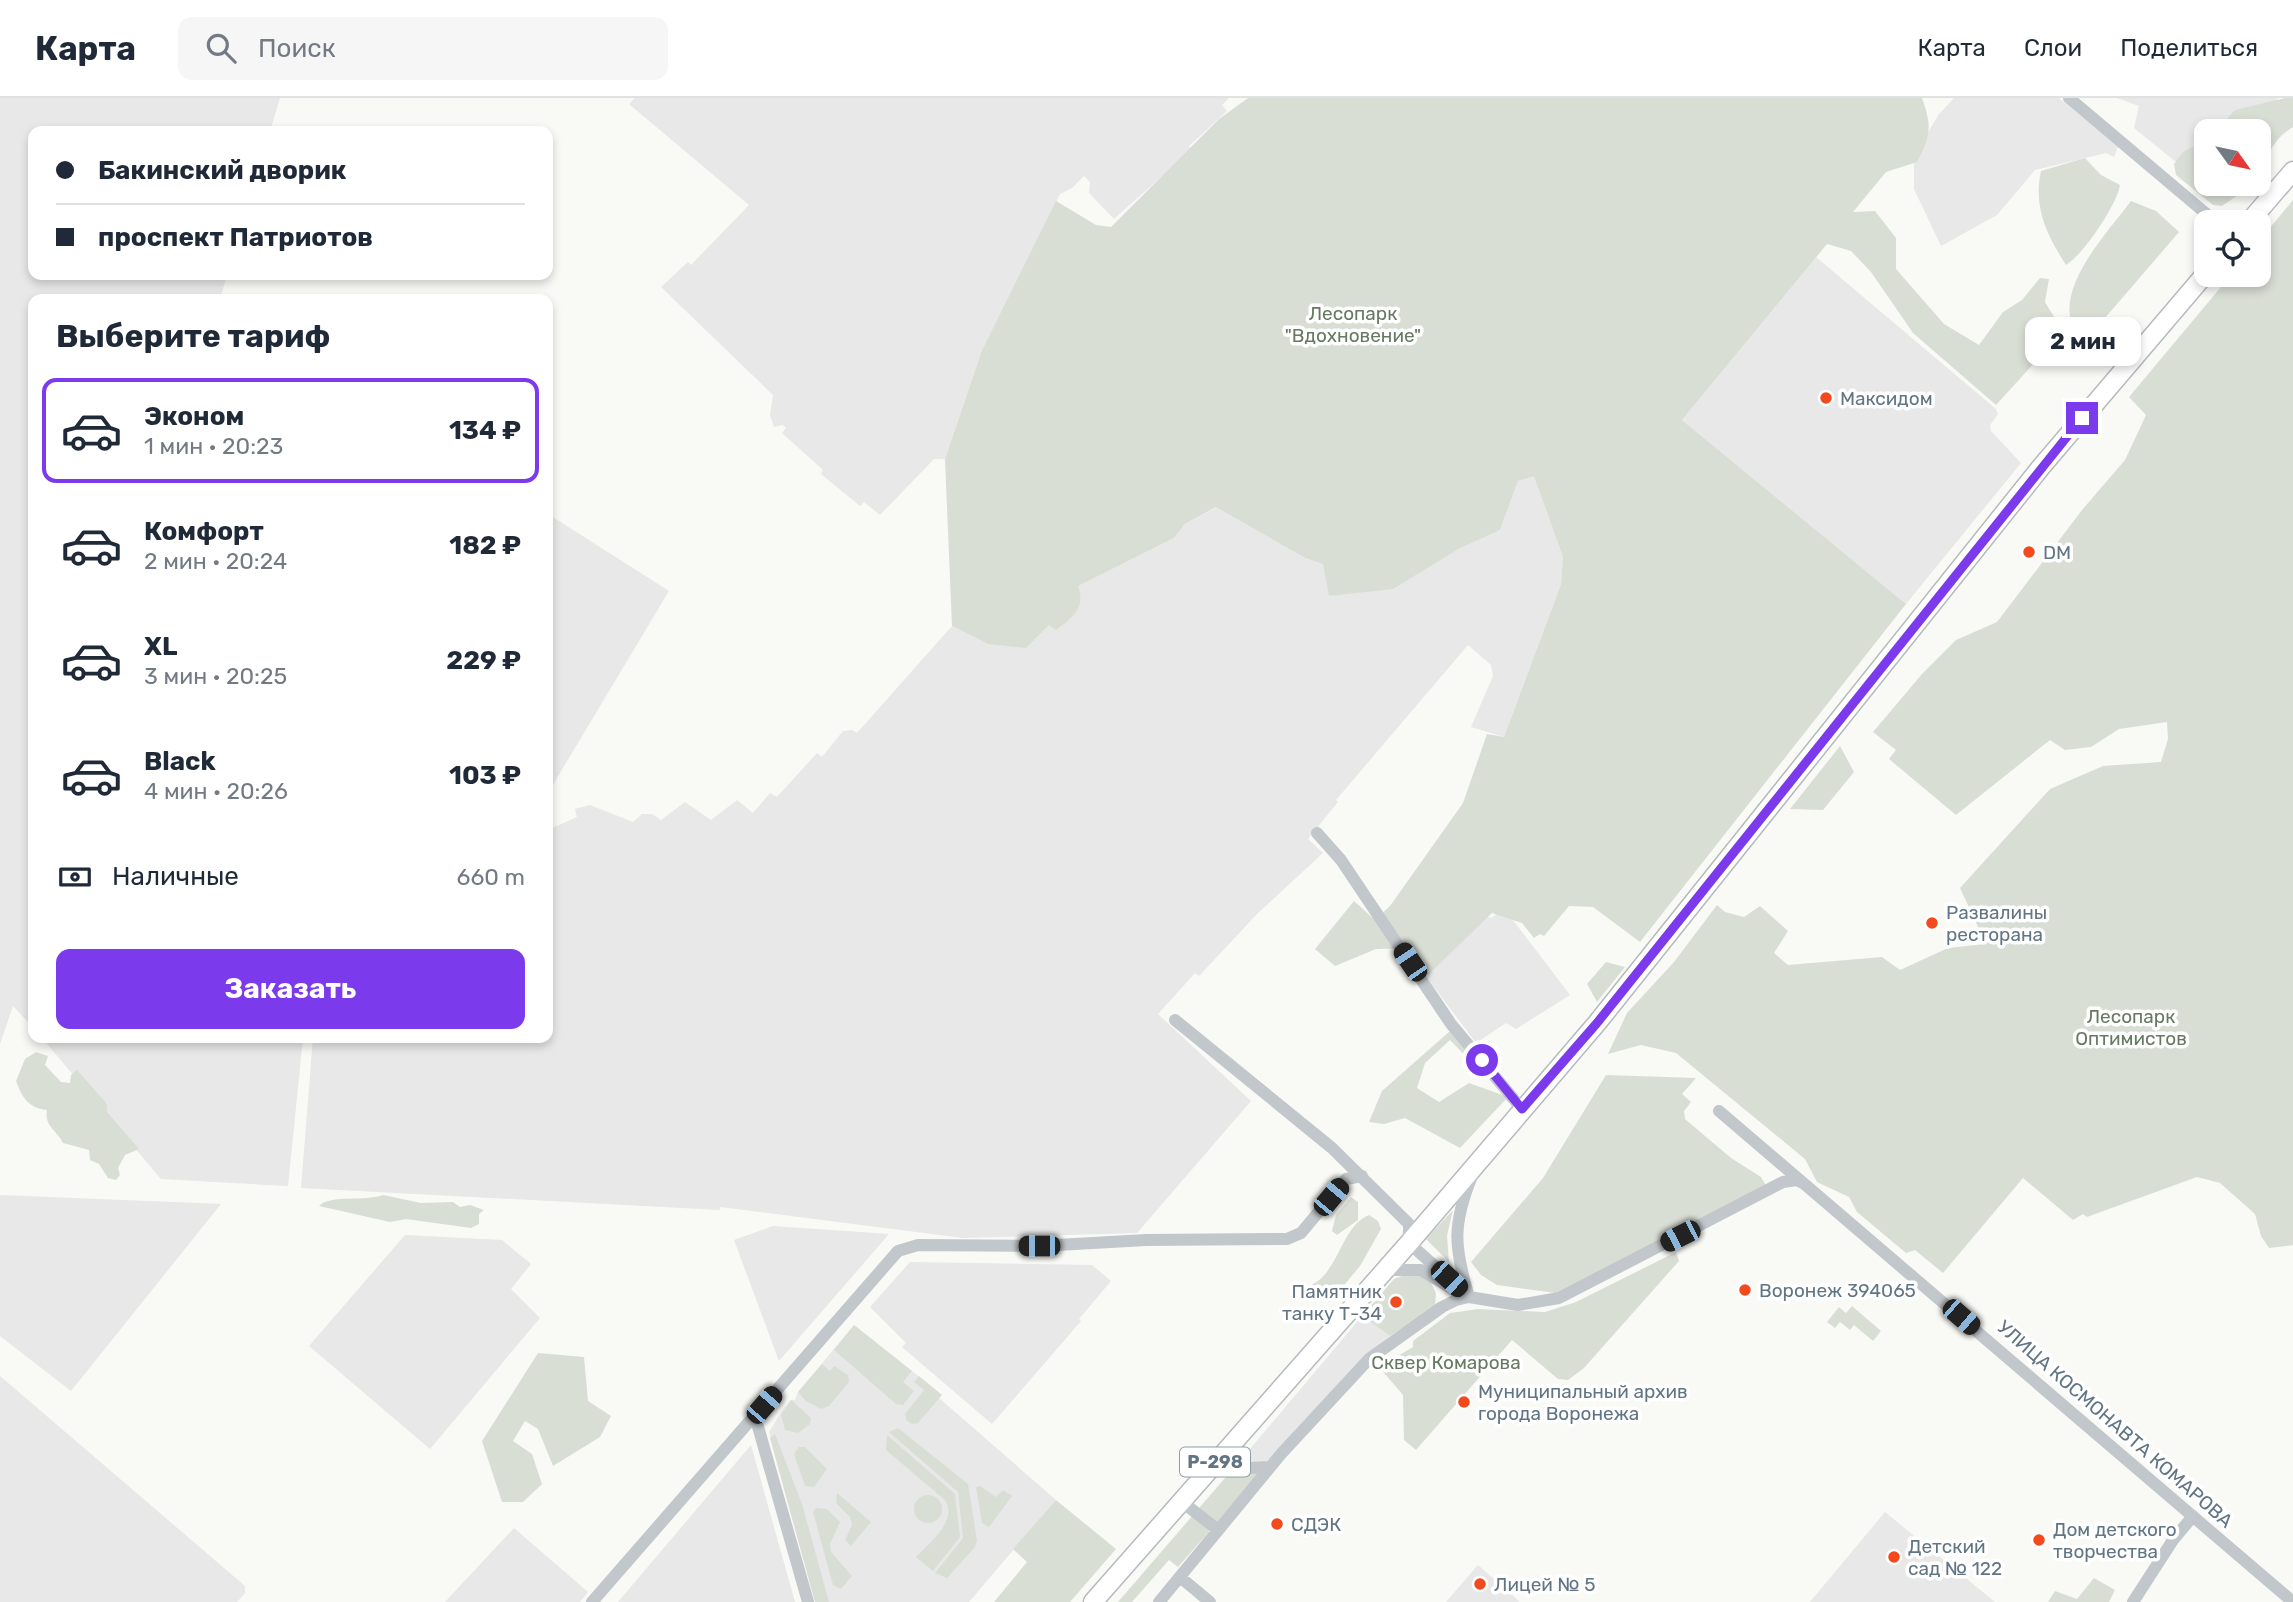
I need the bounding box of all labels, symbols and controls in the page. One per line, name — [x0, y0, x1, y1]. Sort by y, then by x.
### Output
search box — [178, 17, 668, 80]
text: Карта — [35, 29, 136, 68]
icon: search — [202, 29, 240, 67]
text: Поиск — [258, 33, 336, 64]
text: Карта — [1917, 34, 1986, 62]
text: Слои — [2024, 34, 2082, 62]
text: Поделиться — [2120, 34, 2258, 62]
north arrow — [2194, 119, 2272, 196]
map controls — [2194, 119, 2271, 287]
text: Бакинский дворик — [98, 155, 347, 186]
button: locate — [2194, 210, 2271, 287]
text: проспект Патриотов — [98, 222, 373, 253]
park label: Лесопарк "Вдохновение" — [1285, 302, 1421, 347]
callout: 2 мин — [2024, 316, 2140, 366]
text: Выберите тариф — [56, 317, 330, 355]
text: 2 мин — [2050, 327, 2116, 355]
place label: Максидом — [1840, 387, 1933, 410]
marker: Максидом — [1818, 390, 1834, 406]
icon: car — [60, 399, 123, 462]
text: Эконом — [144, 401, 244, 432]
route end — [2066, 402, 2098, 434]
text: 134 ₽ — [449, 415, 521, 446]
text: 1 мин · 20:23 — [144, 432, 283, 460]
icon: car — [60, 514, 123, 577]
text: Комфорт — [144, 516, 264, 547]
text: 182 ₽ — [449, 530, 521, 561]
place label: DM — [2043, 541, 2071, 564]
marker: DM — [2021, 544, 2037, 560]
text: 2 мин · 20:24 — [144, 547, 287, 575]
icon: car — [60, 629, 123, 692]
text: XL — [144, 631, 177, 662]
text: 229 ₽ — [446, 645, 521, 676]
text: 3 мин · 20:25 — [144, 662, 287, 690]
icon: car — [60, 744, 123, 807]
text: Black — [144, 746, 216, 777]
text: 103 ₽ — [449, 760, 521, 791]
text: 4 мин · 20:26 — [144, 777, 288, 805]
icon: cash — [56, 858, 94, 896]
text: Наличные — [112, 861, 239, 892]
text: 660 m — [457, 863, 525, 891]
place label: Развалины ресторана — [1946, 901, 2047, 946]
marker: Развалины ресторана — [1924, 915, 1940, 931]
car — [1390, 939, 1431, 985]
button: Заказать — [56, 949, 525, 1029]
park label: Лесопарк Оптимистов — [2075, 1005, 2187, 1050]
route start — [1466, 1044, 1498, 1076]
car — [1310, 1174, 1353, 1220]
car — [1657, 1217, 1704, 1255]
car — [1019, 1236, 1061, 1257]
car — [1427, 1257, 1472, 1301]
place label: Воронеж 394065 — [1759, 1279, 1916, 1302]
place label: Памятник танку Т-34 — [1282, 1280, 1382, 1325]
marker: Воронеж 394065 — [1737, 1282, 1753, 1298]
marker: Памятник танку Т-34 — [1388, 1294, 1404, 1310]
car — [1939, 1295, 1984, 1339]
street label: УЛИЦА КОСМОНАВТА КОМАРОВА — [1993, 1315, 2238, 1533]
park label: Сквер Комарова — [1371, 1351, 1521, 1374]
place label: Муниципальный архив города Воронежа — [1478, 1380, 1688, 1425]
car — [743, 1382, 786, 1428]
marker: Муниципальный архив города Воронежа — [1456, 1394, 1472, 1410]
road number: Р-298 — [1180, 1448, 1250, 1476]
place label: СДЭК — [1291, 1513, 1341, 1536]
marker: СДЭК — [1269, 1516, 1285, 1532]
place label: Дом детского творчества — [2053, 1518, 2177, 1563]
marker: Дом детского творчества — [2031, 1532, 2047, 1548]
place label: Детский сад № 122 — [1908, 1535, 2002, 1580]
marker: Детский сад № 122 — [1886, 1549, 1902, 1565]
place label: Лицей № 5 — [1494, 1573, 1595, 1596]
marker: Лицей № 5 — [1472, 1576, 1488, 1592]

